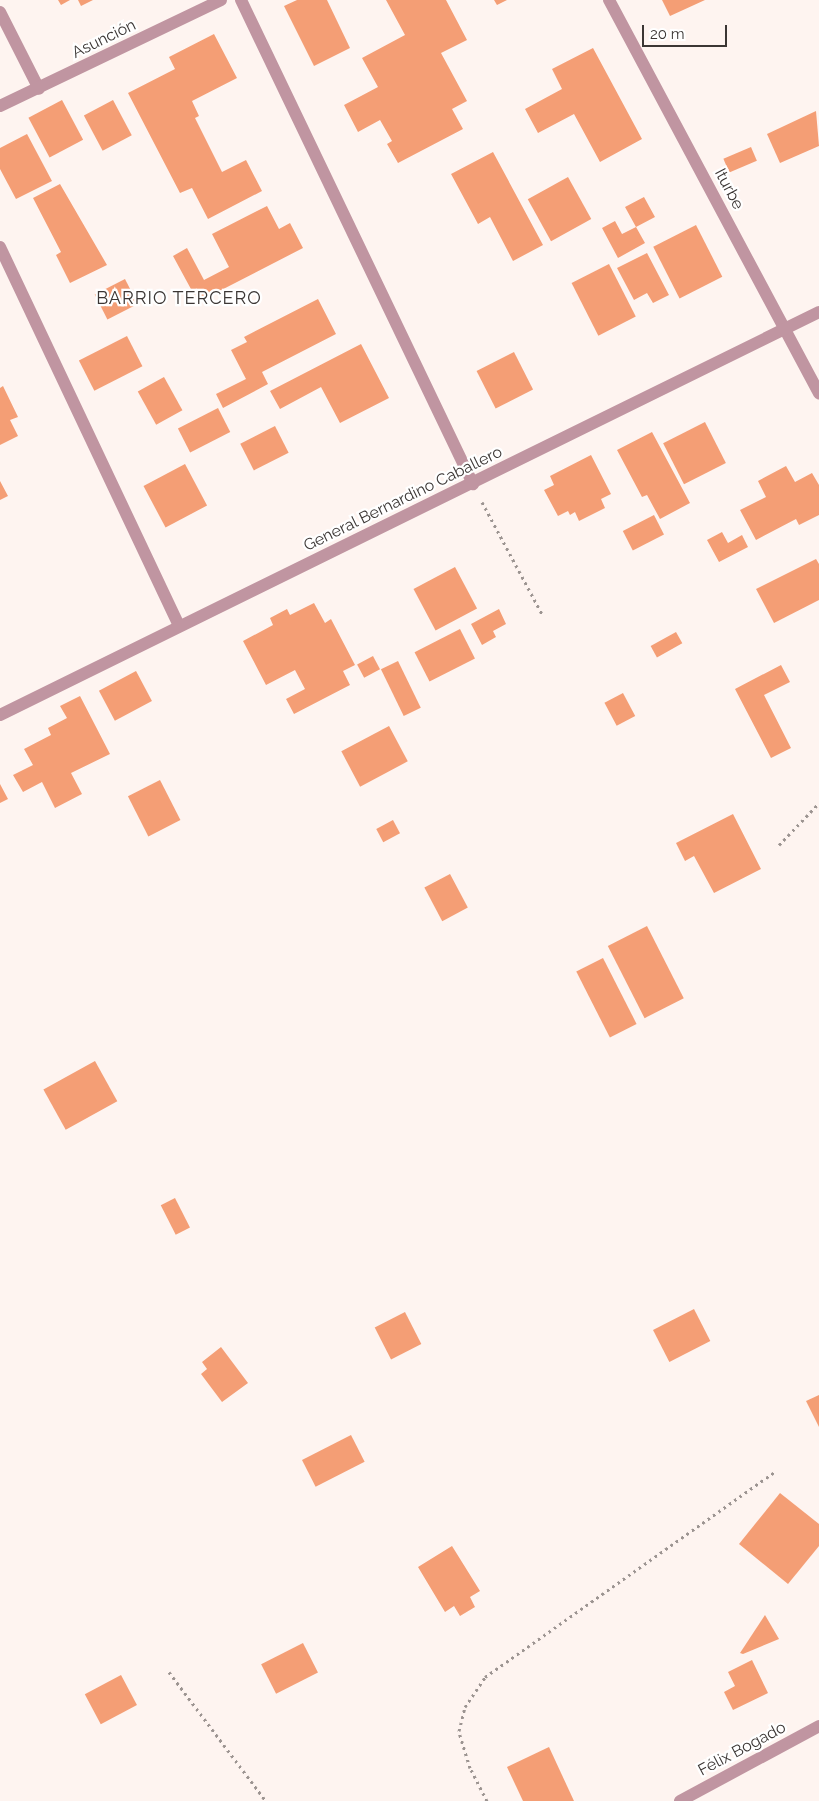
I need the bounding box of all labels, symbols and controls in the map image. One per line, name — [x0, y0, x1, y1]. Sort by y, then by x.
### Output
street label: Asunción — [69, 15, 139, 63]
scale bar — [644, 15, 729, 47]
text: 20 m — [650, 25, 685, 43]
street label: Iturbe — [710, 165, 748, 213]
district label: BARRIO TERCERO — [94, 287, 264, 309]
street label: General Bernardino Caballero — [300, 442, 506, 556]
street label: Félix Bogado — [695, 1718, 789, 1780]

